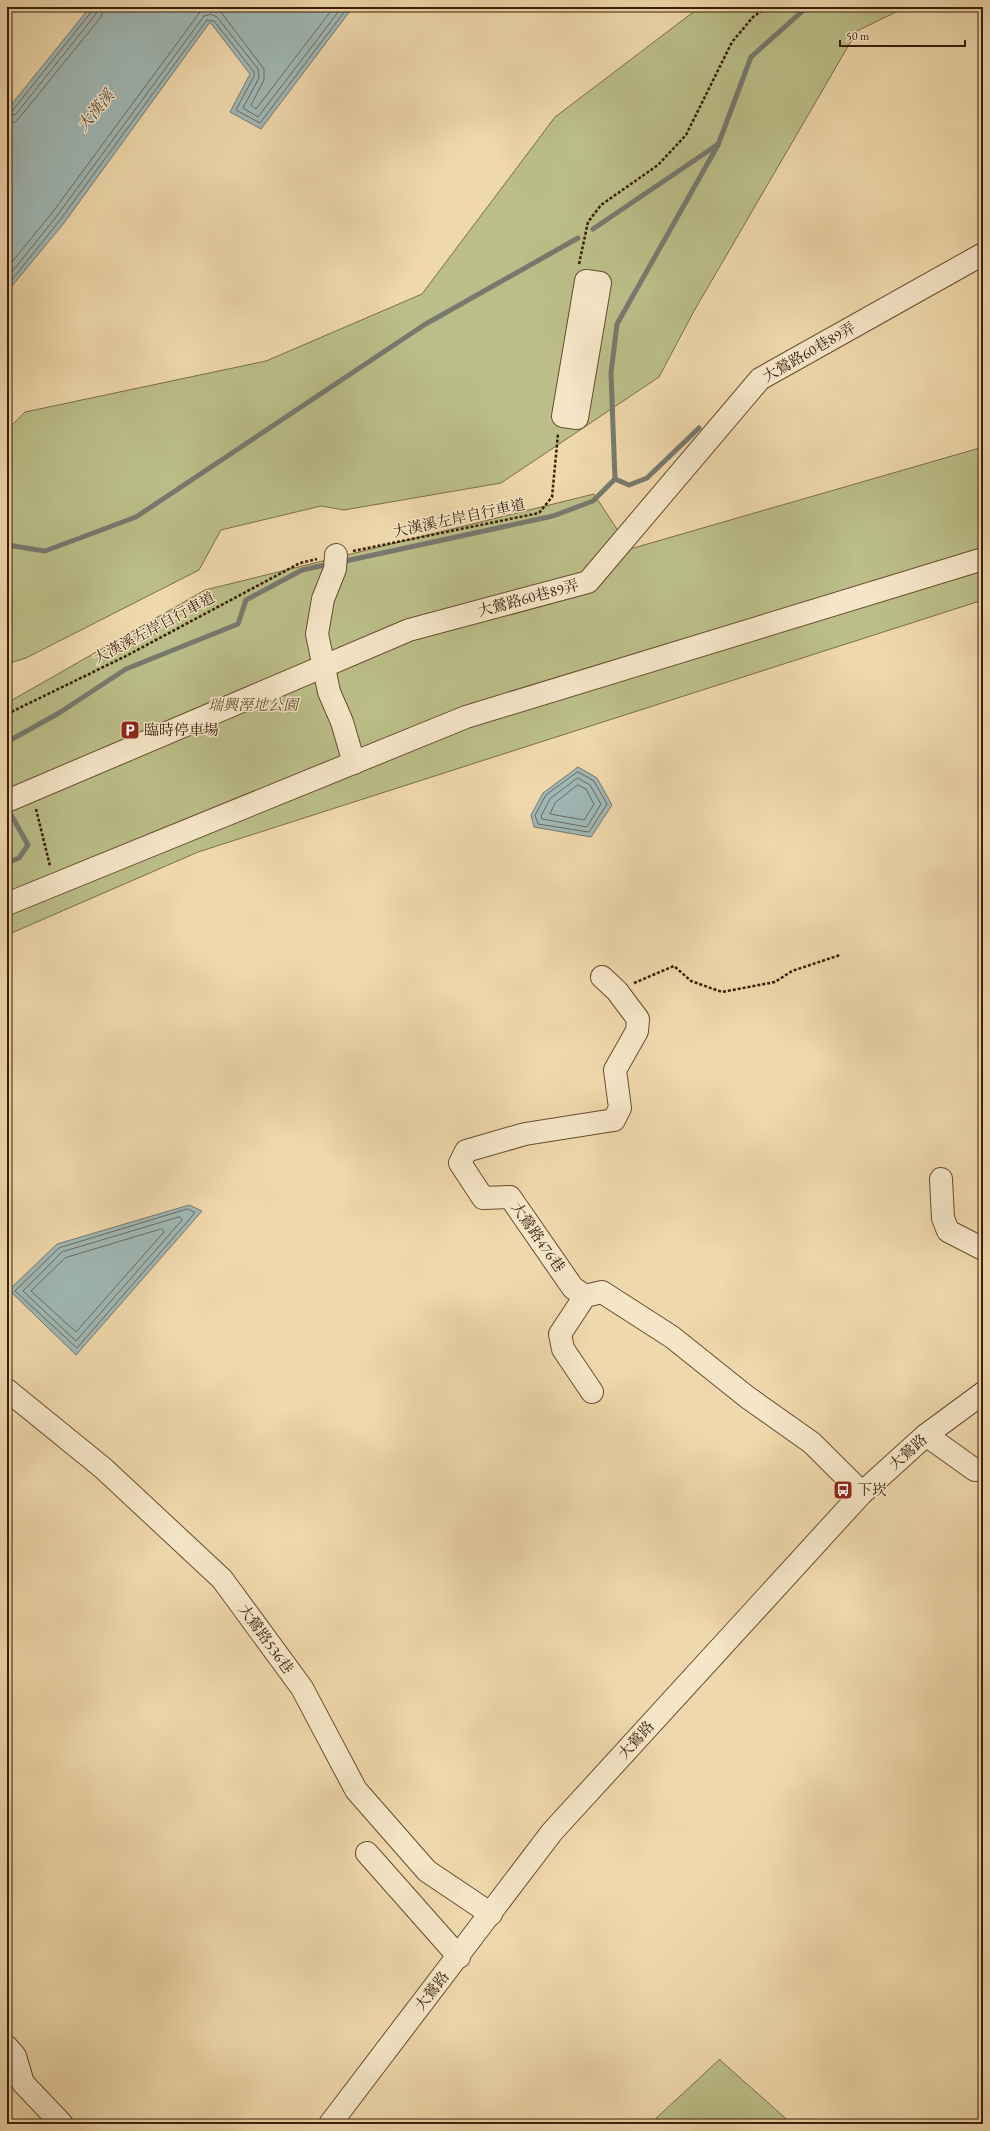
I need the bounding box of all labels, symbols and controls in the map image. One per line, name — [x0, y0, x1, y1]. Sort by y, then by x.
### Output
scale bar — [840, 22, 965, 48]
text: 50 m — [846, 28, 870, 44]
water label: 大漢溪 — [72, 84, 120, 135]
street label: 大鶯路60巷89弄 — [759, 317, 858, 386]
street label: 大漢溪左岸自行車道 — [391, 494, 527, 541]
street label: 大鶯路60巷89弄 — [475, 575, 580, 620]
street label: 大漢溪左岸自行車道 — [90, 587, 218, 668]
park label: 瑞興溼地公園 — [208, 695, 300, 714]
parking icon: 臨時停車場 — [119, 719, 141, 741]
place label: 臨時停車場 — [144, 720, 219, 739]
street label: 大鶯路476巷 — [507, 1198, 570, 1276]
street label: 大鶯路 — [885, 1430, 931, 1474]
bus stop icon: 下崁 — [832, 1479, 854, 1501]
place label: 下崁 — [857, 1480, 887, 1499]
street label: 大鶯路536巷 — [235, 1600, 298, 1677]
street label: 大鶯路 — [614, 1717, 658, 1763]
street label: 大鶯路 — [410, 1967, 453, 2014]

